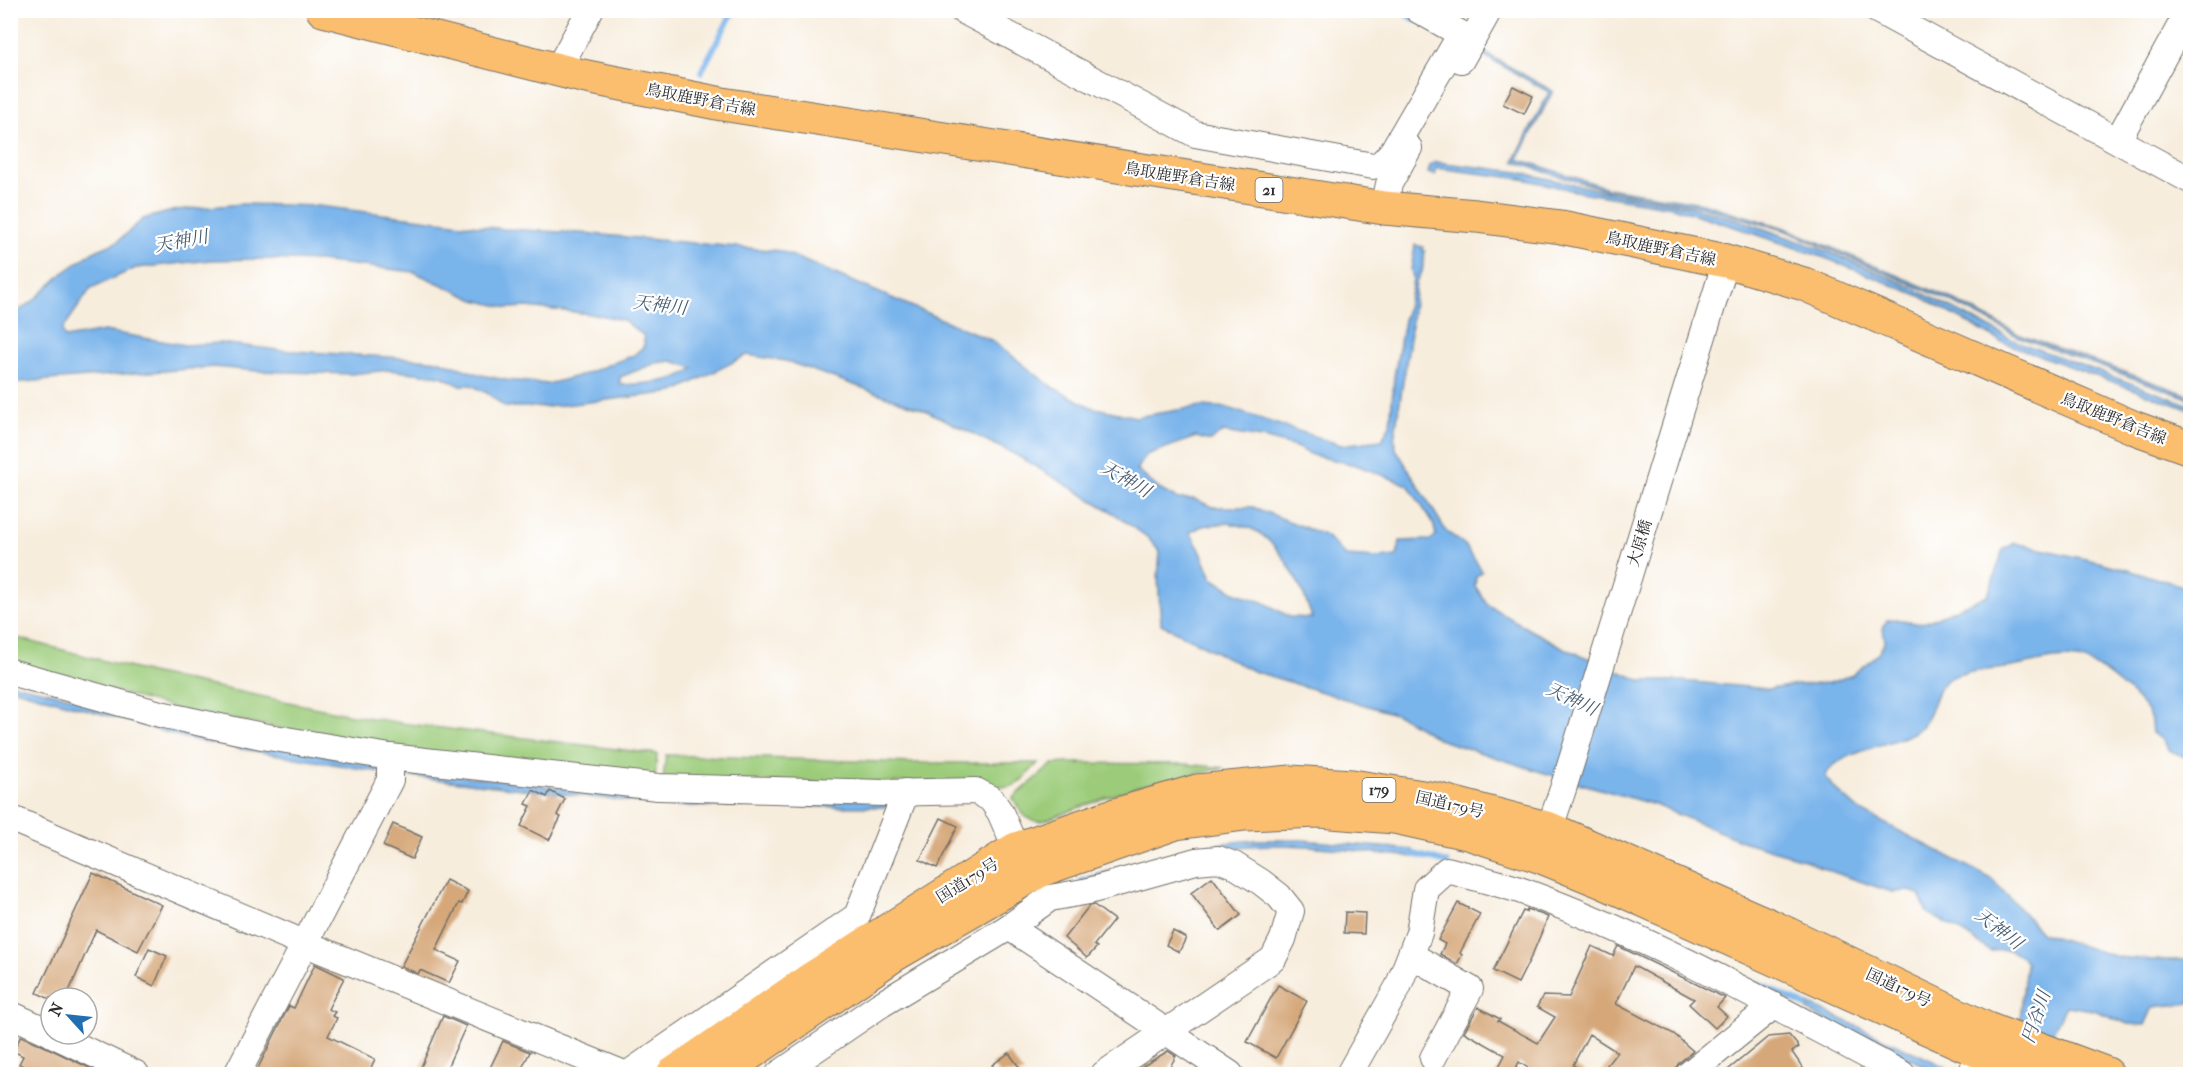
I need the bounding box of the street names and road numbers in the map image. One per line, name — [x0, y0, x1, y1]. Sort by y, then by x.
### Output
street label: 鳥取鹿野倉吉線 — [644, 79, 758, 120]
street label: 鳥取鹿野倉吉線 — [1123, 158, 1237, 195]
road number: 21 — [1256, 178, 1282, 202]
street label: 鳥取鹿野倉吉線 — [1604, 228, 1718, 269]
street label: 鳥取鹿野倉吉線 — [2058, 389, 2169, 448]
street label: 大原橋 — [1623, 517, 1656, 569]
road number: 179 — [1362, 778, 1396, 802]
street label: 国道179号 — [1414, 787, 1486, 822]
street label: 国道179号 — [933, 854, 1002, 907]
street label: 国道179号 — [1863, 964, 1934, 1011]

